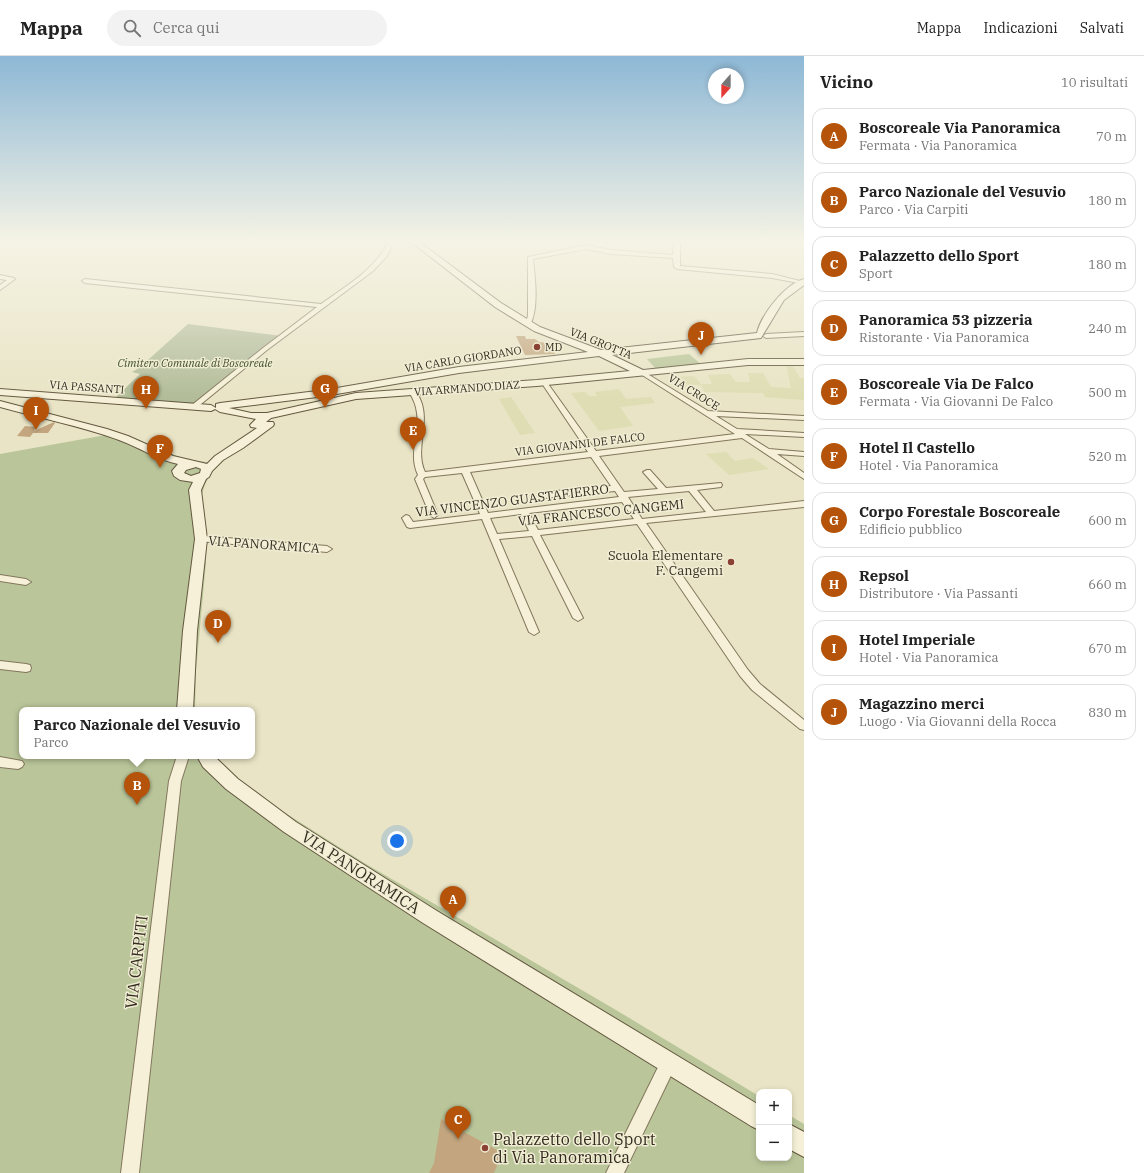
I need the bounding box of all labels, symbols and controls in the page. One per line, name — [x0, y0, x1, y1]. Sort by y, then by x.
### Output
search box — [107, 10, 387, 46]
text: Mappa — [20, 16, 83, 40]
icon: search — [121, 17, 143, 39]
text: Cerca qui — [153, 18, 220, 37]
text: Mappa — [917, 19, 961, 37]
text: Indicazioni — [983, 19, 1058, 37]
text: Salvati — [1080, 19, 1124, 37]
north arrow — [708, 68, 744, 104]
text: Vicino — [820, 71, 873, 93]
text: 10 risultati — [1061, 74, 1128, 91]
text: Boscoreale Via Panoramica — [859, 118, 1061, 137]
text: A — [829, 128, 839, 145]
text: 70 m — [1096, 128, 1127, 145]
text: Fermata · Via Panoramica — [859, 137, 1017, 154]
text: Parco Nazionale del Vesuvio — [859, 182, 1066, 201]
text: B — [829, 192, 839, 209]
text: 180 m — [1088, 192, 1127, 209]
text: Parco · Via Carpiti — [859, 201, 968, 218]
text: Palazzetto dello Sport — [859, 246, 1019, 265]
text: C — [830, 256, 838, 273]
text: 180 m — [1088, 256, 1127, 273]
text: Sport — [859, 265, 893, 282]
text: Panoramica 53 pizzeria — [859, 310, 1033, 329]
text: D — [829, 320, 839, 337]
text: 240 m — [1088, 320, 1127, 337]
pin: J — [688, 322, 714, 355]
street label: VIA GROTTA — [568, 324, 635, 362]
text: Ristorante · Via Panoramica — [859, 329, 1029, 346]
place label: MD — [545, 340, 563, 354]
marker: MD — [532, 342, 542, 352]
street label: VIA CARLO GIORDANO — [403, 343, 523, 375]
park label: Cimitero Comunale di Boscoreale — [117, 356, 273, 370]
street label: VIA CROCE — [666, 371, 722, 413]
text: Boscoreale Via De Falco — [859, 374, 1034, 393]
pin: G — [312, 375, 338, 408]
pin: H — [133, 376, 159, 409]
street label: VIA PASSANTI — [49, 377, 125, 397]
street label: VIA ARMANDO DIAZ — [414, 377, 520, 399]
text: E — [830, 384, 838, 401]
text: 500 m — [1088, 384, 1127, 401]
text: Fermata · Via Giovanni De Falco — [859, 393, 1053, 410]
pin: I — [23, 397, 49, 430]
pin: E — [400, 417, 426, 450]
street label: VIA GIOVANNI DE FALCO — [514, 429, 646, 459]
pin: F — [147, 435, 173, 468]
text: Hotel Il Castello — [859, 438, 975, 457]
text: F — [830, 448, 838, 465]
text: 520 m — [1088, 448, 1127, 465]
text: Hotel · Via Panoramica — [859, 457, 999, 474]
street label: VIA VINCENZO GUASTAFIERRO — [414, 480, 610, 521]
street label: VIA FRANCESCO CANGEMI — [517, 495, 685, 530]
text: Corpo Forestale Boscoreale — [859, 502, 1060, 521]
text: G — [829, 512, 839, 529]
text: 600 m — [1088, 512, 1127, 529]
text: Edificio pubblico — [859, 521, 962, 538]
street label: VIA PANORAMICA — [208, 532, 320, 557]
place label: Scuola Elementare F. Cangemi — [608, 547, 723, 579]
marker: Scuola Elementare F. Cangemi — [726, 557, 736, 567]
text: Repsol — [859, 566, 909, 585]
text: H — [829, 576, 839, 593]
text: 660 m — [1088, 576, 1127, 593]
text: Distributore · Via Passanti — [859, 585, 1018, 602]
pin: D — [205, 610, 231, 643]
text: Hotel Imperiale — [859, 630, 975, 649]
text: I — [832, 640, 837, 657]
text: 670 m — [1088, 640, 1127, 657]
text: Hotel · Via Panoramica — [859, 649, 999, 666]
text: Magazzino merci — [859, 694, 984, 713]
text: J — [831, 704, 837, 721]
text: 830 m — [1088, 704, 1127, 721]
popup — [19, 707, 255, 759]
text: Luogo · Via Giovanni della Rocca — [859, 713, 1057, 730]
text: Parco Nazionale del Vesuvio — [34, 715, 240, 734]
text: Parco — [34, 734, 68, 751]
pin: B — [124, 772, 150, 805]
street label: VIA PANORAMICA — [298, 826, 424, 918]
your location — [387, 831, 407, 851]
pin: A — [440, 886, 466, 919]
street label: VIA CARPITI — [120, 914, 152, 1010]
map controls — [756, 1089, 792, 1161]
button: + — [756, 1089, 792, 1125]
pin: C — [445, 1106, 471, 1139]
button: − — [756, 1125, 792, 1161]
place label: Palazzetto dello Sport di Via Panoramica — [493, 1129, 656, 1167]
marker: Palazzetto dello Sport di Via Panoramica — [480, 1143, 490, 1153]

